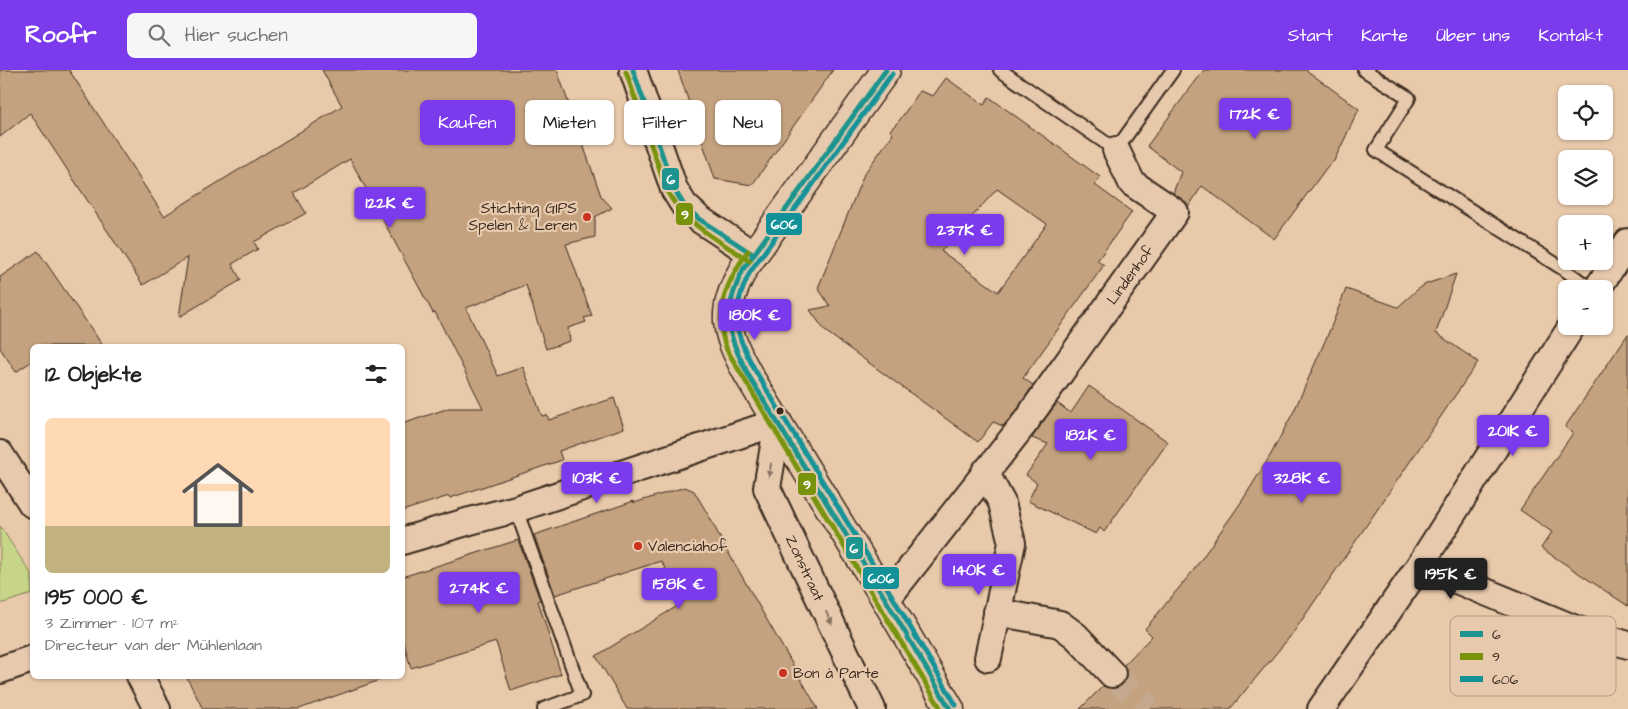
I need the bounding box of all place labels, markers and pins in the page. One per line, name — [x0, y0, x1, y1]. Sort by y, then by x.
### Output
pin: 172K € — [1214, 98, 1296, 140]
pin: 122K € — [349, 186, 431, 229]
place label: Stichting GIPS Spelen & Leren — [468, 198, 577, 236]
marker: Stichting GIPS Spelen & Leren — [581, 211, 593, 223]
pin: 237K € — [924, 214, 1006, 256]
pin: 180K € — [714, 298, 796, 341]
unlabelled marker — [775, 406, 785, 416]
pin: 201K € — [1472, 414, 1554, 457]
pin: 182K € — [1050, 418, 1132, 461]
pin: 103K € — [556, 462, 638, 504]
pin: 328K € — [1261, 462, 1343, 504]
place label: Valenciahof — [648, 536, 727, 557]
marker: Valenciahof — [632, 540, 644, 552]
pin: 140K € — [938, 554, 1020, 596]
pin: 195K € — [1410, 558, 1492, 600]
pin: 158K € — [638, 568, 720, 610]
pin: 274K € — [438, 572, 520, 614]
place label: Bon à Parte — [793, 663, 879, 684]
marker: Bon à Parte — [777, 667, 789, 679]

